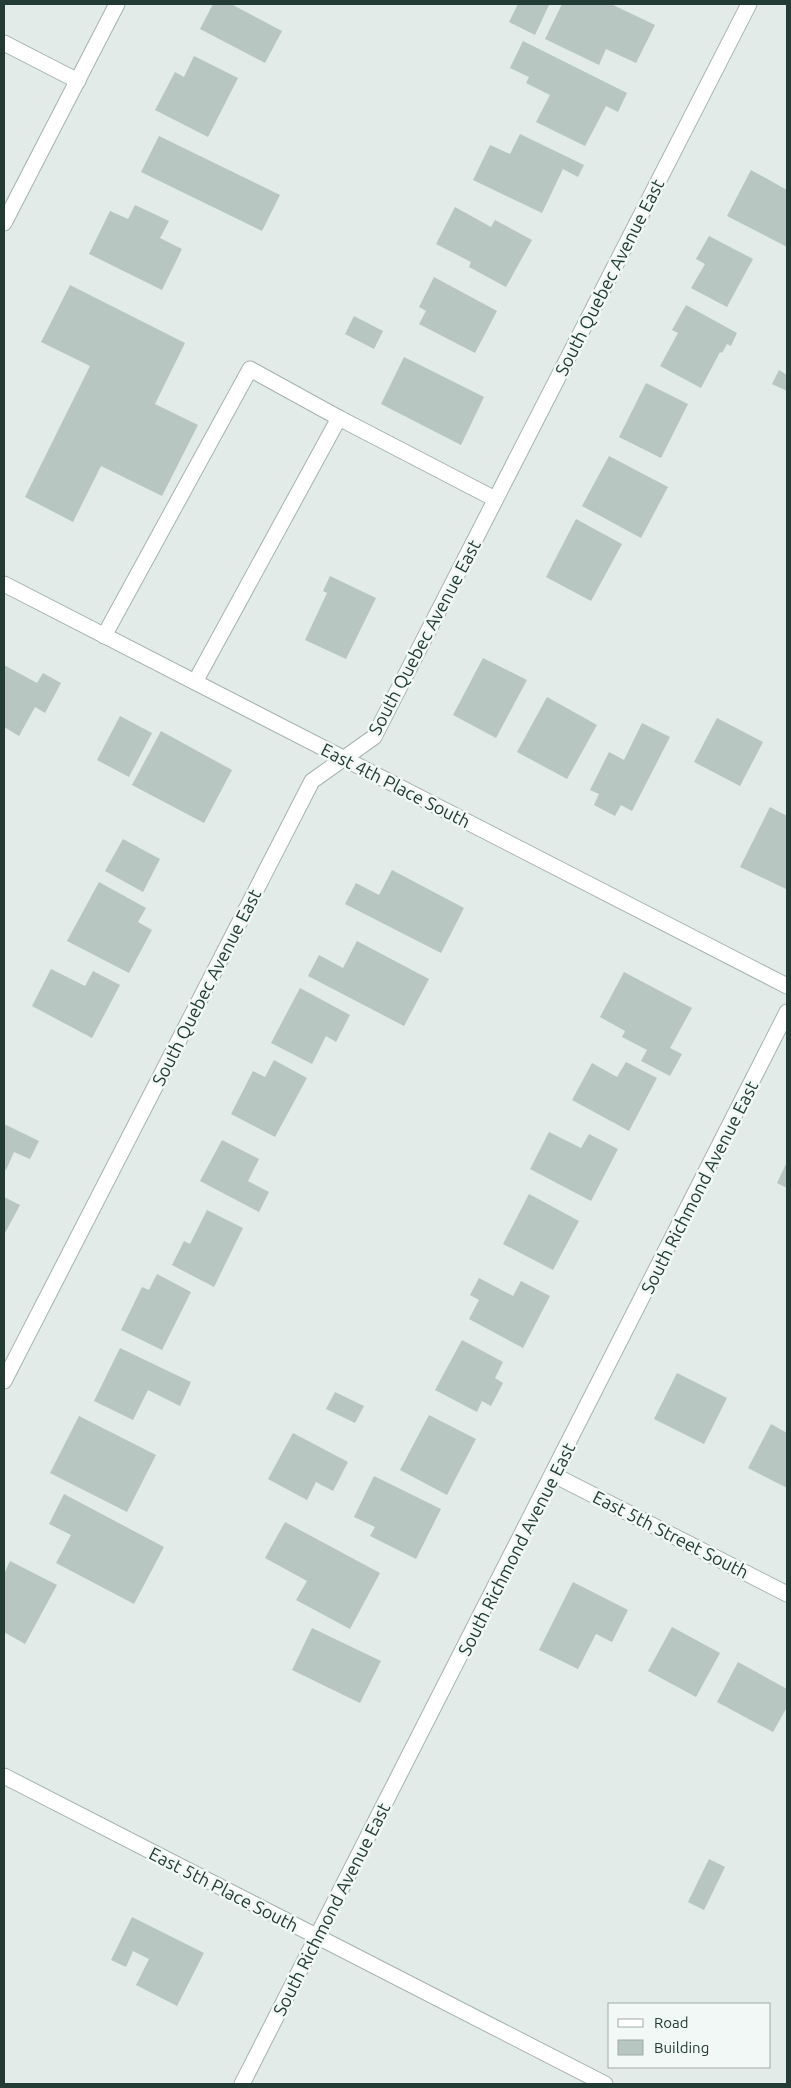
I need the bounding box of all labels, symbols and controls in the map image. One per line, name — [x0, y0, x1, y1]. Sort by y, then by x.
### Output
street label: South Quebec Avenue East — [551, 175, 668, 379]
street label: South Quebec Avenue East — [364, 536, 485, 738]
street label: East 4th Place South — [318, 739, 474, 831]
street label: South Quebec Avenue East — [148, 885, 265, 1089]
street label: South Richmond Avenue East — [637, 1077, 761, 1297]
street label: South Richmond Avenue East — [454, 1439, 578, 1659]
street label: East 5th Street South — [590, 1486, 752, 1582]
street label: South Richmond Avenue East — [269, 1799, 393, 2019]
street label: East 5th Place South — [146, 1843, 302, 1935]
legend — [608, 2003, 771, 2068]
text: Road — [654, 2014, 689, 2031]
text: Building — [654, 2039, 709, 2056]

